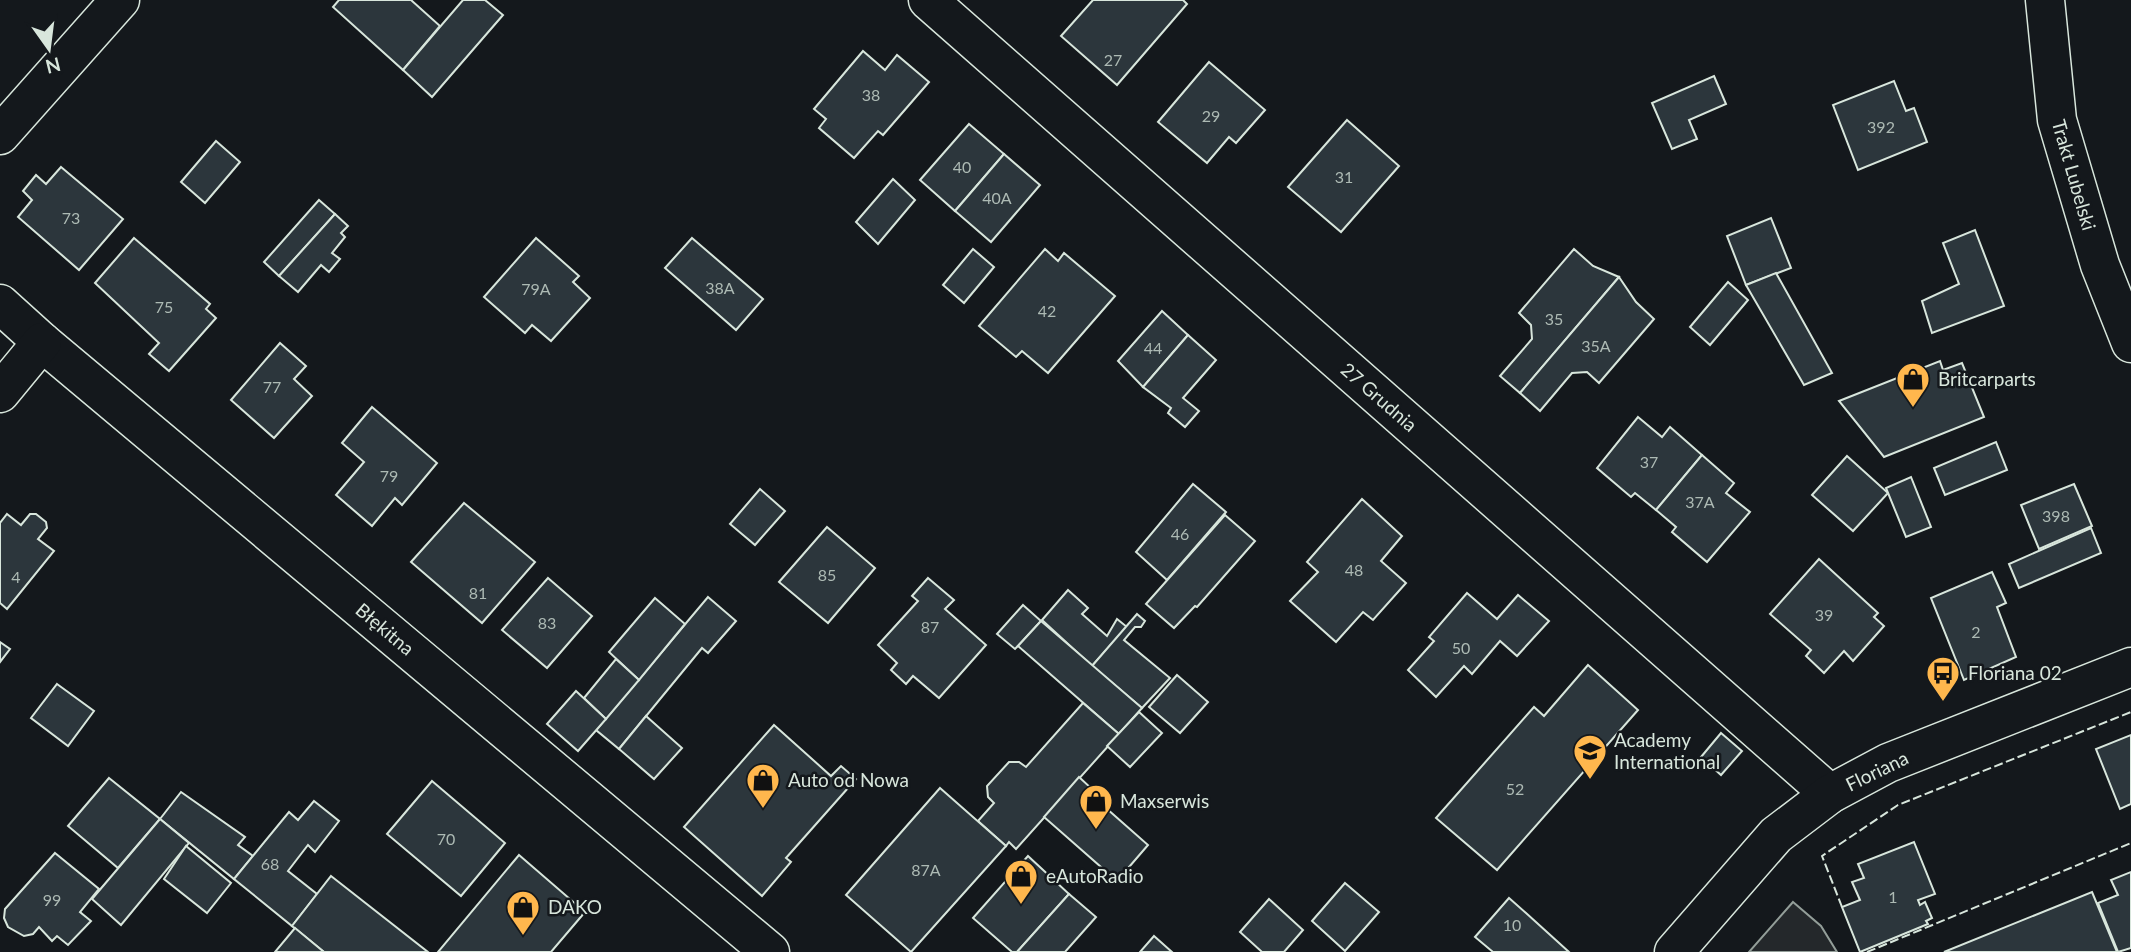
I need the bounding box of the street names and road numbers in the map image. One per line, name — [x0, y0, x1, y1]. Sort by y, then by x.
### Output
street label: Trakt Lubelski — [2048, 117, 2101, 233]
street label: 27 Grudnia — [1337, 357, 1422, 436]
street label: Błękitna — [351, 598, 419, 660]
street label: Floriana — [1842, 746, 1912, 796]

